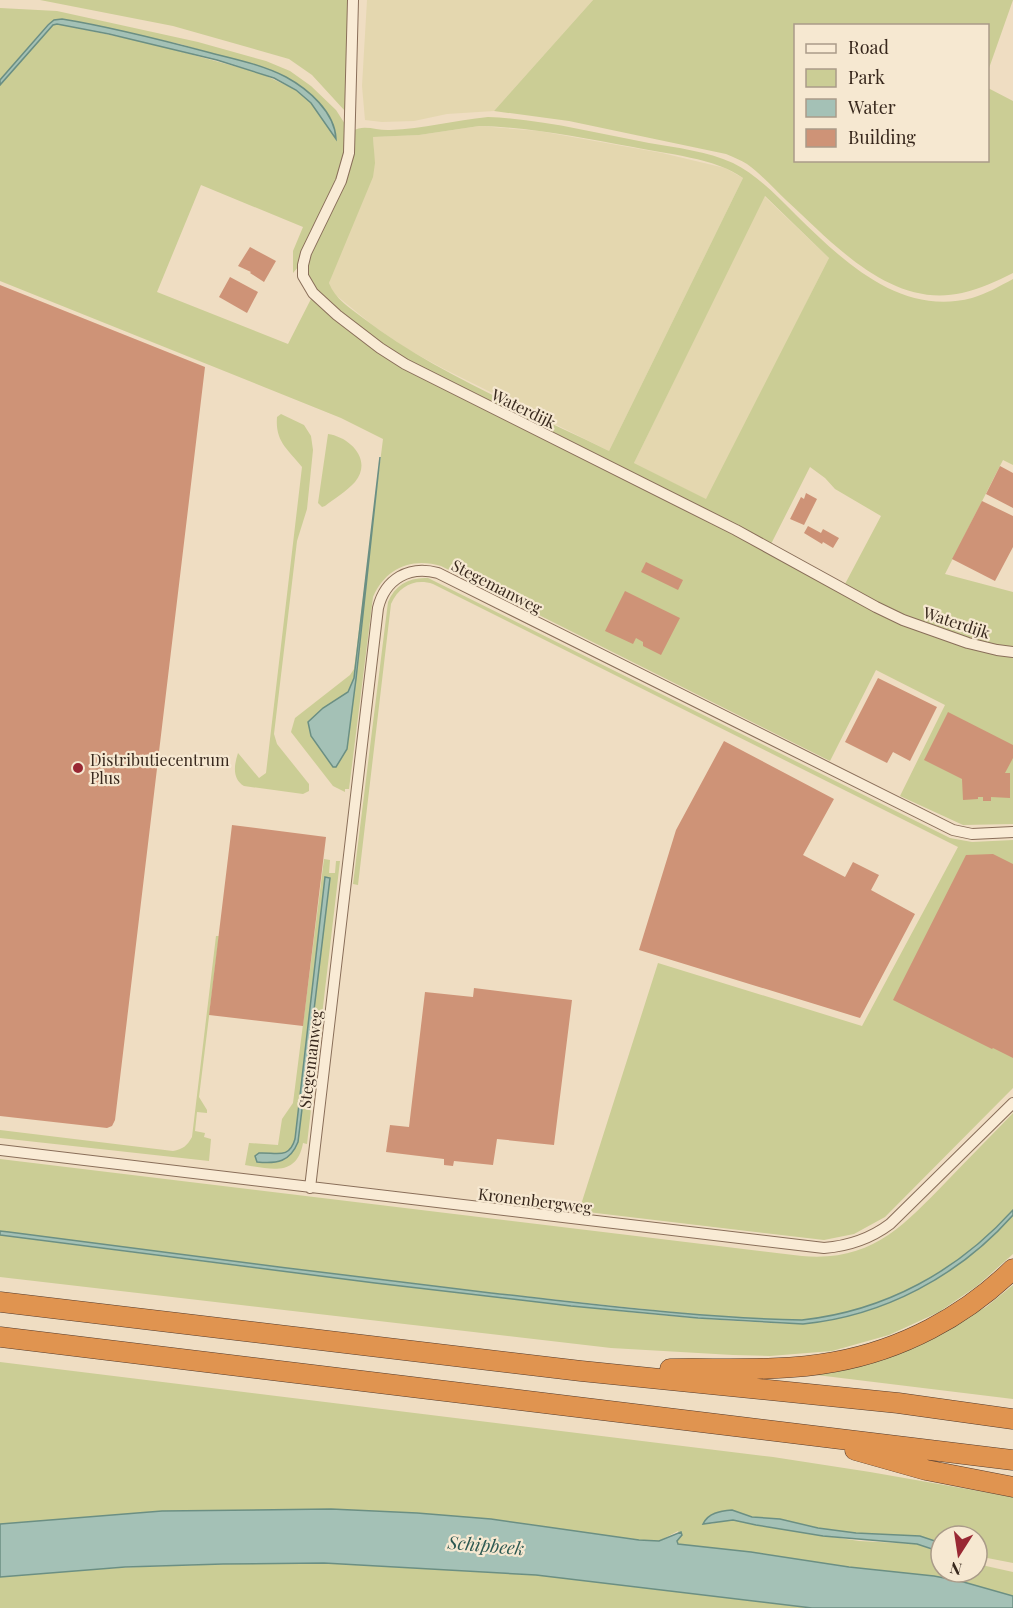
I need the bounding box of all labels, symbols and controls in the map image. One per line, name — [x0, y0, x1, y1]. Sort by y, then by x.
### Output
legend — [794, 24, 989, 162]
text: Road — [848, 35, 889, 59]
text: Park — [848, 65, 885, 89]
text: Water — [847, 95, 896, 119]
text: Building — [848, 125, 916, 149]
street label: Waterdijk — [487, 383, 560, 433]
street label: Stegemanweg — [448, 554, 546, 618]
street label: Waterdijk — [920, 601, 993, 643]
place label: Distributiecentrum Plus — [90, 749, 229, 788]
marker: Distributiecentrum Plus — [71, 761, 85, 775]
street label: Stegemanweg — [294, 1008, 327, 1109]
street label: Kronenbergweg — [477, 1183, 594, 1217]
north arrow — [929, 1524, 989, 1584]
water label: Schipbeek — [446, 1530, 525, 1560]
text: N — [948, 1558, 964, 1581]

